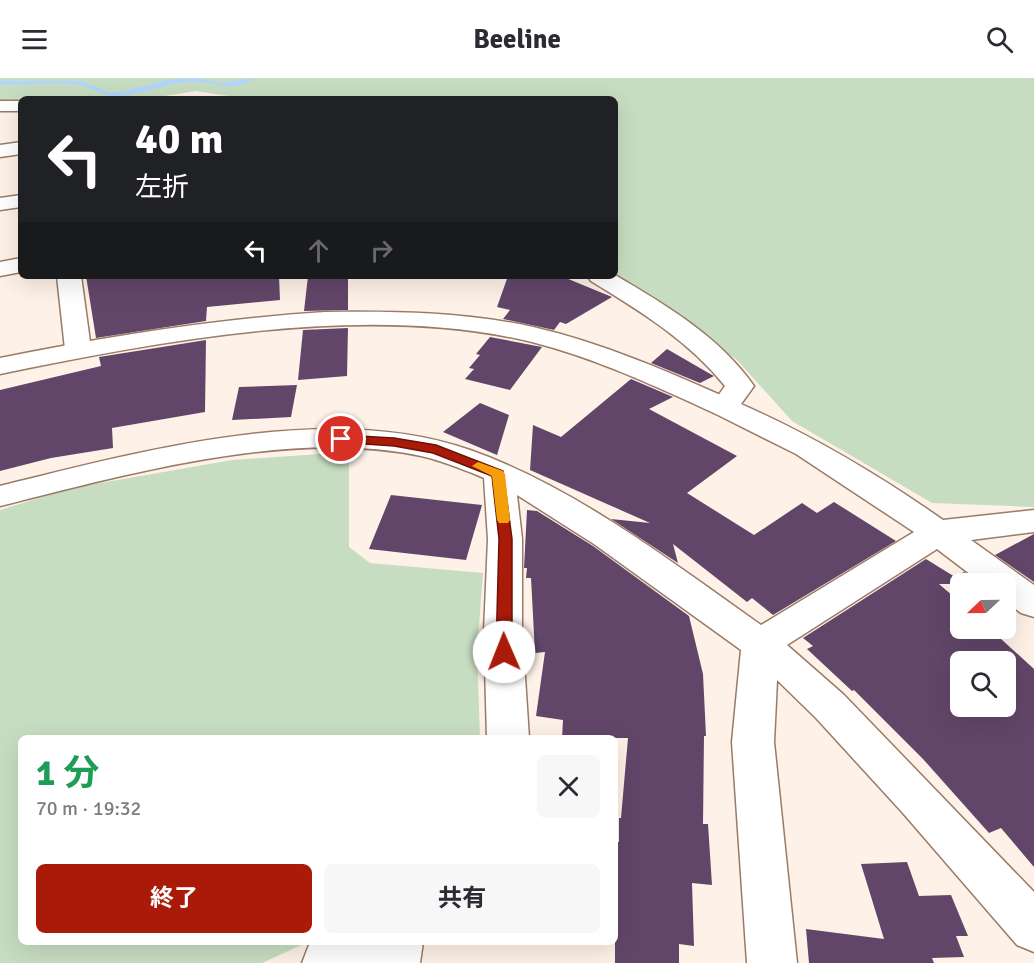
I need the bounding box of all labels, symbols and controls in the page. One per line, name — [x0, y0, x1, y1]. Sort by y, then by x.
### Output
icon: menu — [18, 23, 51, 56]
text: Beeline — [473, 23, 561, 56]
icon: search — [983, 23, 1016, 56]
text: 40 m — [135, 114, 224, 165]
icon: left — [36, 120, 114, 198]
text: 左折 — [135, 171, 189, 204]
icon: left — [239, 234, 272, 267]
icon: ahead — [302, 234, 335, 267]
icon: right — [365, 234, 398, 267]
pin — [315, 413, 366, 464]
icon: arrive — [324, 422, 357, 455]
north arrow — [950, 573, 1016, 639]
map controls — [950, 573, 1016, 717]
position arrow — [472, 620, 536, 684]
button: search — [950, 651, 1016, 717]
text: 1 分 — [36, 751, 99, 796]
button: close — [537, 755, 600, 818]
text: 70 m · 19:32 — [36, 796, 141, 821]
button: 終了 — [36, 864, 312, 933]
button: 共有 — [324, 864, 600, 933]

